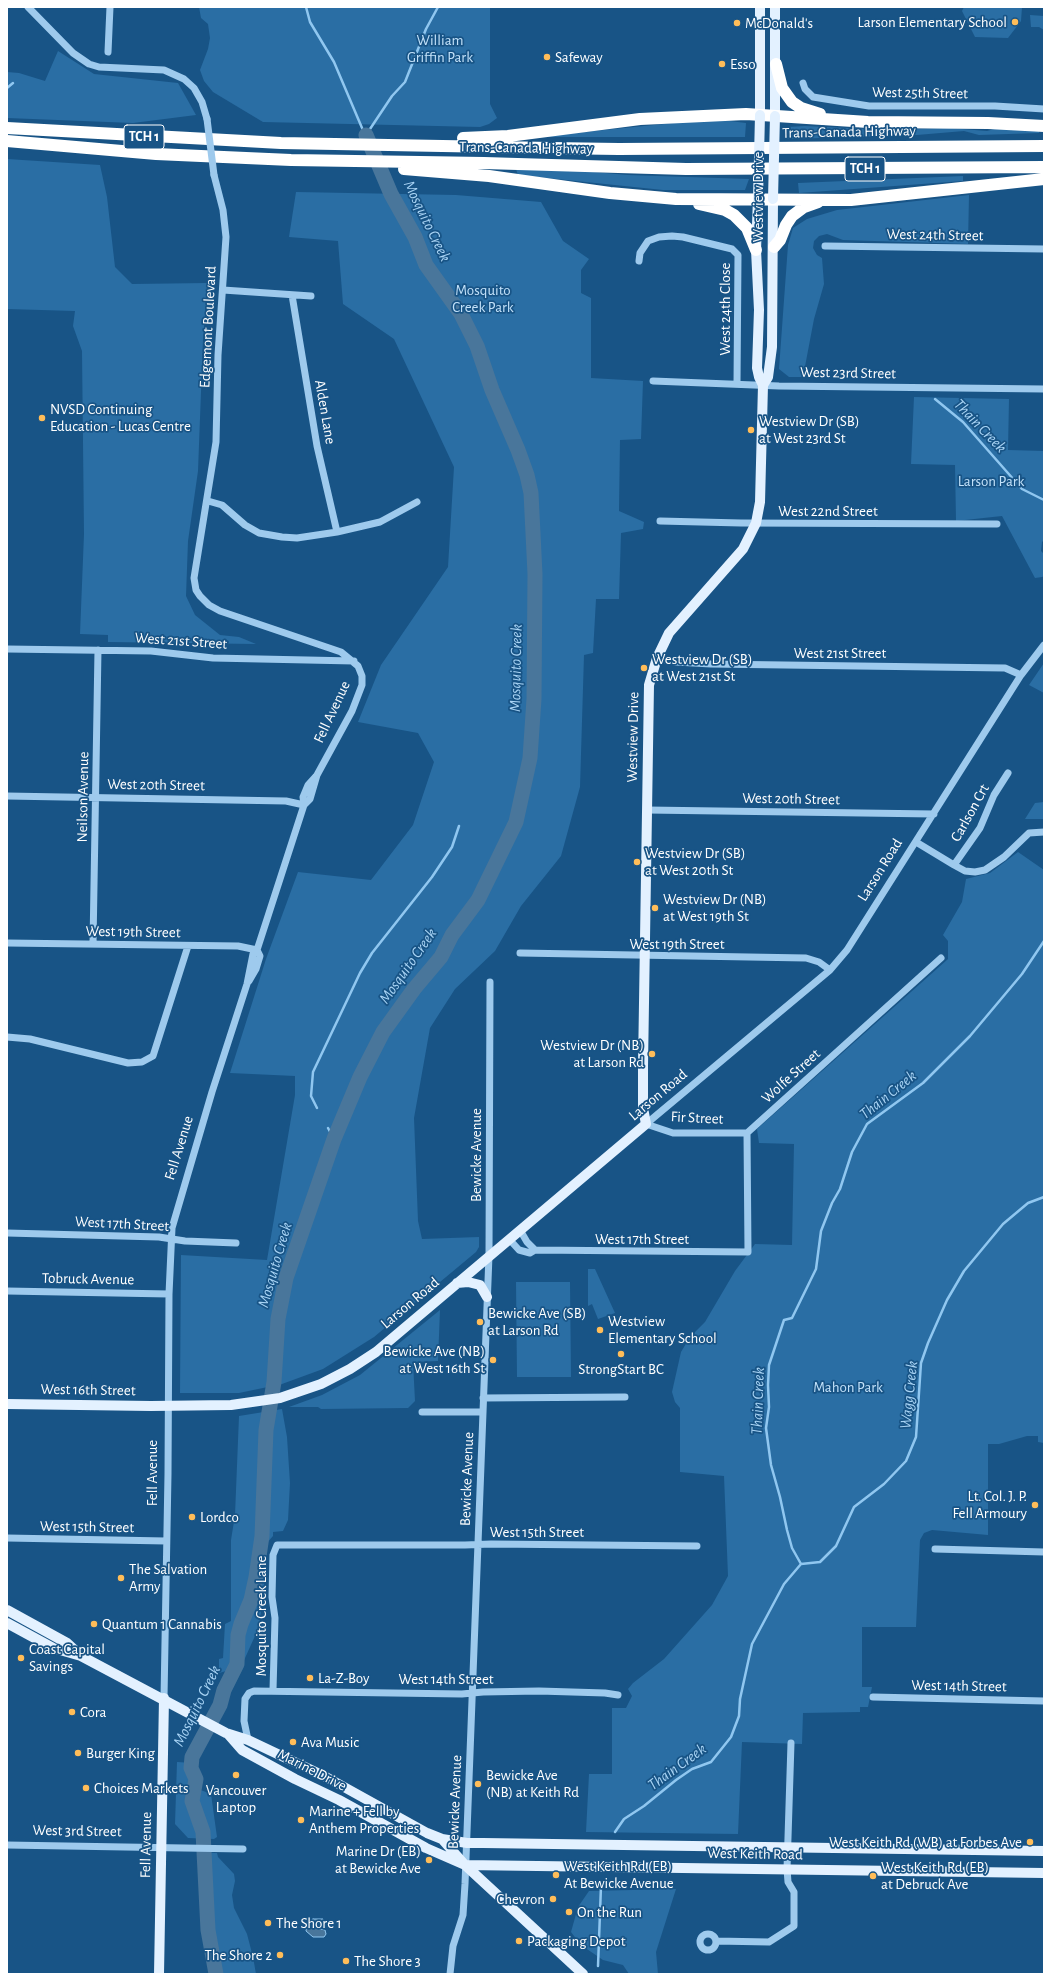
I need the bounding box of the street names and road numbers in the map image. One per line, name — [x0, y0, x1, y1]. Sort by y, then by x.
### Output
street label: West 25th Street — [872, 83, 968, 103]
street label: Trans-Canada Highway — [782, 122, 916, 142]
road number: TCH 1 — [124, 125, 164, 149]
street label: Trans-Canada Highway — [459, 138, 593, 158]
street label: Westview Drive — [749, 152, 767, 242]
road number: TCH 1 — [845, 157, 885, 181]
street label: West 24th Street — [886, 225, 984, 245]
street label: West 24th Close — [716, 263, 734, 355]
street label: Edgemont Boulevard — [196, 266, 220, 388]
street label: West 23rd Street — [800, 363, 896, 383]
street label: Alden Lane — [310, 378, 340, 446]
street label: West 22nd Street — [778, 502, 878, 520]
street label: West 21st Street — [134, 629, 228, 653]
street label: West 21st Street — [794, 644, 886, 662]
street label: Fell Avenue — [310, 678, 354, 746]
street label: Westview Drive — [623, 692, 643, 782]
street label: Neilson Avenue — [73, 751, 93, 843]
street label: West 20th Street — [107, 775, 205, 795]
street label: Carlson Crt — [947, 781, 993, 845]
street label: West 20th Street — [742, 789, 840, 809]
street label: Larson Road — [854, 835, 906, 905]
street label: West 19th Street — [85, 922, 181, 942]
street label: West 19th Street — [629, 935, 725, 953]
street label: Wolfe Street — [758, 1045, 824, 1107]
street label: Larson Road — [625, 1065, 691, 1125]
street label: Bewicke Avenue — [467, 1108, 485, 1202]
street label: Fir Street — [670, 1108, 724, 1128]
street label: Fell Avenue — [161, 1114, 197, 1182]
street label: West 17th Street — [74, 1213, 170, 1235]
street label: West 17th Street — [595, 1230, 689, 1248]
street label: Tobruck Avenue — [42, 1269, 134, 1289]
street label: Larson Road — [377, 1273, 443, 1333]
street label: West 16th Street — [40, 1380, 136, 1400]
street label: Bewicke Avenue — [456, 1432, 478, 1526]
street label: Fell Avenue — [143, 1440, 161, 1506]
street label: West 15th Street — [40, 1517, 134, 1537]
street label: West 15th Street — [490, 1523, 584, 1541]
street label: Mosquito Creek Lane — [252, 1556, 270, 1676]
street label: West 14th Street — [398, 1670, 494, 1688]
street label: West 14th Street — [911, 1676, 1007, 1696]
street label: Marine Drive — [274, 1745, 350, 1795]
street label: Bewicke Avenue — [444, 1755, 466, 1849]
street label: Fell Avenue — [136, 1812, 156, 1878]
street label: West 3rd Street — [32, 1821, 122, 1841]
street label: West Keith Road — [707, 1844, 803, 1864]

